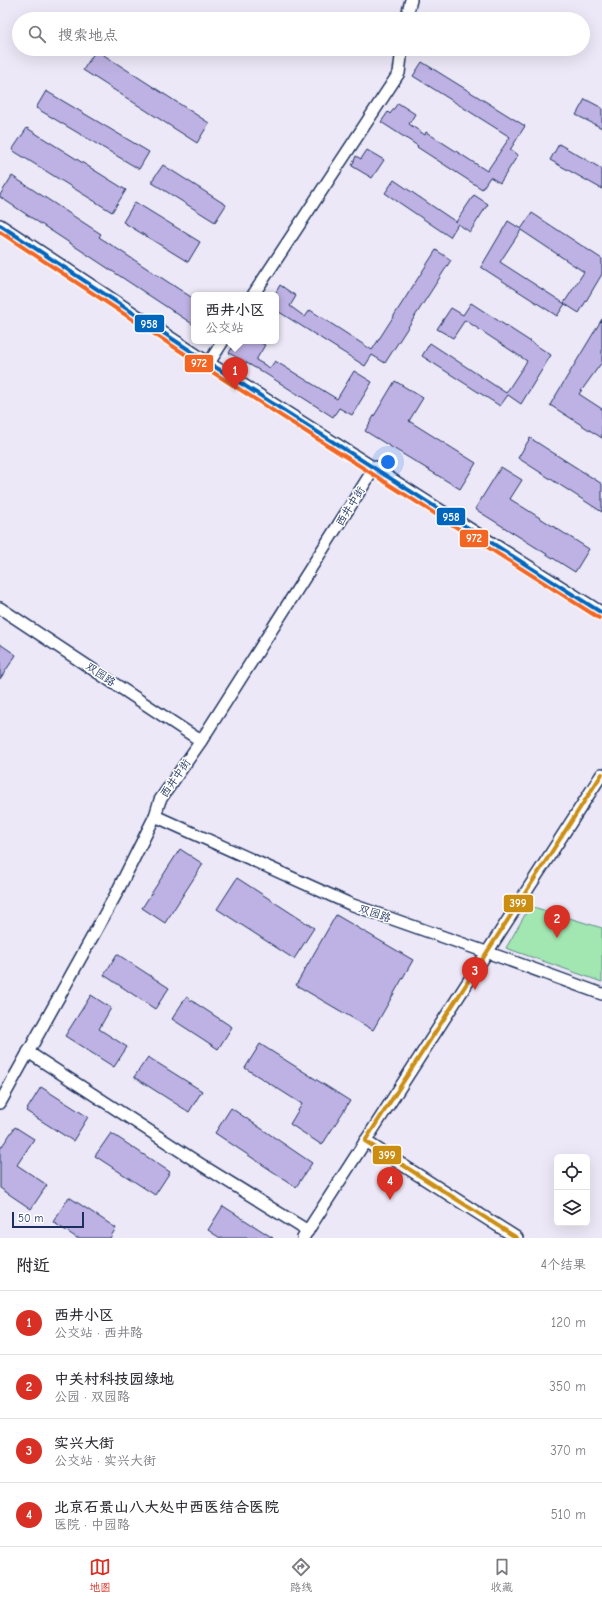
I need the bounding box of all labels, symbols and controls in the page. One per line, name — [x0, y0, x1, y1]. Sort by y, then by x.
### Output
search box — [12, 12, 590, 56]
icon: search — [26, 23, 48, 45]
text: 搜索地点 — [58, 26, 118, 44]
popup — [191, 292, 279, 344]
text: 西井小区 — [205, 301, 265, 319]
line badge: 958 — [134, 314, 165, 333]
text: 958 — [140, 318, 158, 331]
text: 公交站 — [205, 320, 244, 335]
line badge: 972 — [184, 354, 214, 373]
text: 972 — [191, 357, 208, 370]
pin: 1 — [222, 357, 248, 390]
your location — [378, 452, 398, 472]
street label: 西井中街 — [333, 483, 368, 528]
line badge: 958 — [436, 507, 466, 526]
text: 958 — [442, 511, 460, 524]
line badge: 972 — [459, 529, 489, 548]
text: 972 — [466, 532, 483, 545]
street label: 双园路 — [83, 660, 118, 689]
street label: 西井中街 — [157, 756, 194, 800]
line badge: 399 — [503, 894, 534, 913]
text: 399 — [510, 897, 527, 910]
street label: 双园路 — [357, 902, 393, 925]
pin: 2 — [544, 905, 570, 938]
pin: 3 — [462, 957, 488, 990]
line badge: 399 — [372, 1145, 402, 1165]
text: 399 — [379, 1149, 396, 1162]
map controls — [554, 1154, 590, 1226]
button: locate — [554, 1154, 590, 1190]
pin: 4 — [377, 1167, 403, 1200]
button: layers — [554, 1190, 590, 1226]
scale bar — [12, 1210, 84, 1229]
text: 50 m — [18, 1212, 43, 1225]
text: 附近 — [16, 1256, 50, 1275]
text: 4个结果 — [541, 1257, 586, 1272]
text: 西井小区 — [54, 1306, 114, 1324]
text: 1 — [26, 1315, 32, 1330]
text: 120 m — [551, 1315, 586, 1330]
text: 公交站 · 西井路 — [54, 1325, 143, 1340]
text: 中关村科技园绿地 — [54, 1370, 174, 1388]
text: 2 — [26, 1379, 32, 1394]
text: 350 m — [549, 1379, 586, 1394]
text: 公园 · 双园路 — [54, 1389, 130, 1404]
text: 实兴大街 — [54, 1434, 114, 1452]
text: 3 — [26, 1443, 32, 1458]
text: 370 m — [550, 1443, 586, 1458]
text: 公交站 · 实兴大街 — [54, 1453, 156, 1468]
text: 北京石景山八大处中西医结合医院 — [54, 1498, 279, 1516]
text: 4 — [26, 1507, 32, 1522]
text: 510 m — [551, 1507, 586, 1522]
text: 医院 · 中园路 — [54, 1517, 130, 1532]
tab: 地图 — [89, 1556, 111, 1594]
tab: 路线 — [290, 1556, 312, 1594]
tab: 收藏 — [491, 1556, 513, 1594]

